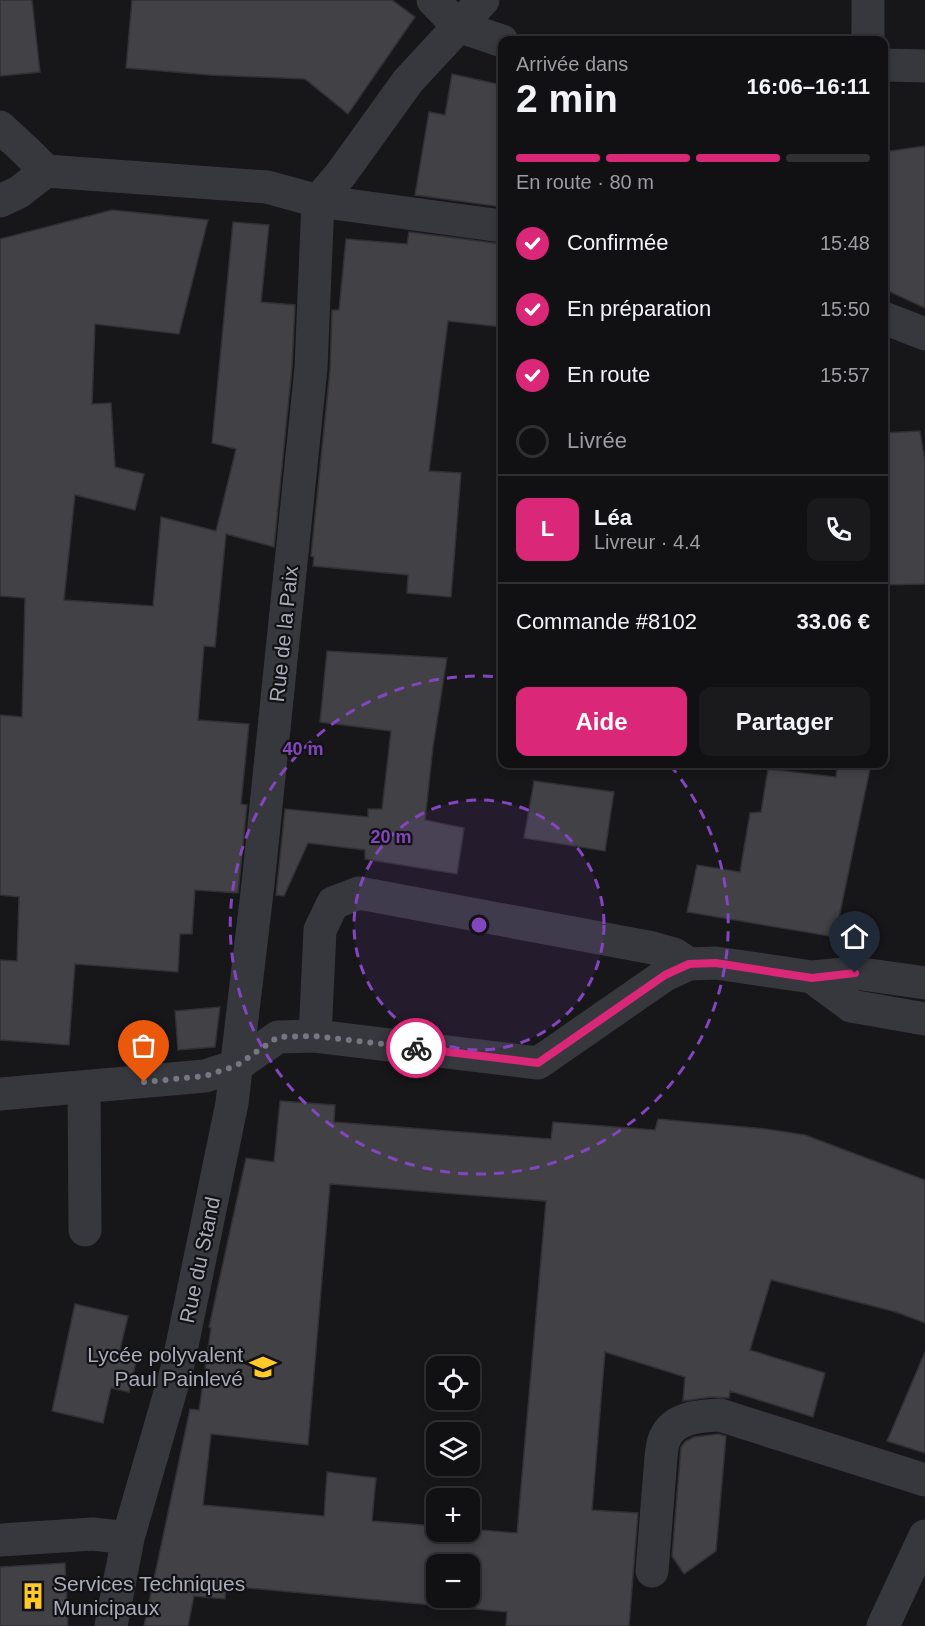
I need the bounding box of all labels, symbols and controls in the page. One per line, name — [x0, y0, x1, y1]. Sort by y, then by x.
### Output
text: Arrivée dans — [516, 53, 628, 75]
text: 16:06–16:11 — [746, 74, 870, 99]
text: 2 min — [516, 77, 618, 120]
text: En route · 80 m — [516, 171, 654, 193]
icon: check — [516, 227, 549, 260]
text: Confirmée — [567, 230, 668, 255]
text: 15:48 — [820, 232, 870, 254]
icon: check — [516, 293, 549, 326]
text: En préparation — [567, 296, 711, 321]
text: 15:50 — [820, 298, 870, 320]
icon: check — [516, 359, 549, 392]
text: En route — [567, 362, 650, 387]
text: 15:57 — [820, 364, 870, 386]
text: Livrée — [567, 428, 627, 453]
button: phone — [807, 498, 870, 561]
text: Léa — [594, 505, 632, 530]
text: L — [541, 516, 554, 541]
text: Livreur · 4.4 — [594, 531, 701, 553]
street label: Rue de la Paix — [265, 564, 302, 703]
text: Commande #8102 — [516, 609, 697, 634]
text: 33.06 € — [797, 609, 870, 634]
button: Aide — [516, 687, 687, 756]
button: Partager — [699, 687, 870, 756]
text: 40 m — [282, 739, 324, 759]
text: 20 m — [370, 827, 412, 847]
pin — [829, 911, 880, 973]
centre of rings — [469, 915, 489, 935]
icon: home — [838, 920, 871, 953]
courier — [386, 1018, 446, 1078]
pin — [118, 1020, 169, 1082]
icon: bag — [127, 1029, 160, 1062]
icon: bike — [400, 1032, 433, 1065]
street label: Rue du Stand — [175, 1195, 224, 1325]
place label: Lycée polyvalent Paul Painlevé — [87, 1343, 243, 1390]
school or university icon: Lycée polyvalent Paul Painlevé — [248, 1352, 278, 1382]
map controls — [426, 1356, 480, 1608]
button: locate — [426, 1356, 480, 1410]
button: layers — [426, 1422, 480, 1476]
button: + — [426, 1488, 480, 1542]
button: − — [426, 1554, 480, 1608]
place label: Services Techniques Municipaux — [53, 1572, 245, 1619]
building icon: Services Techniques Municipaux — [18, 1581, 48, 1611]

